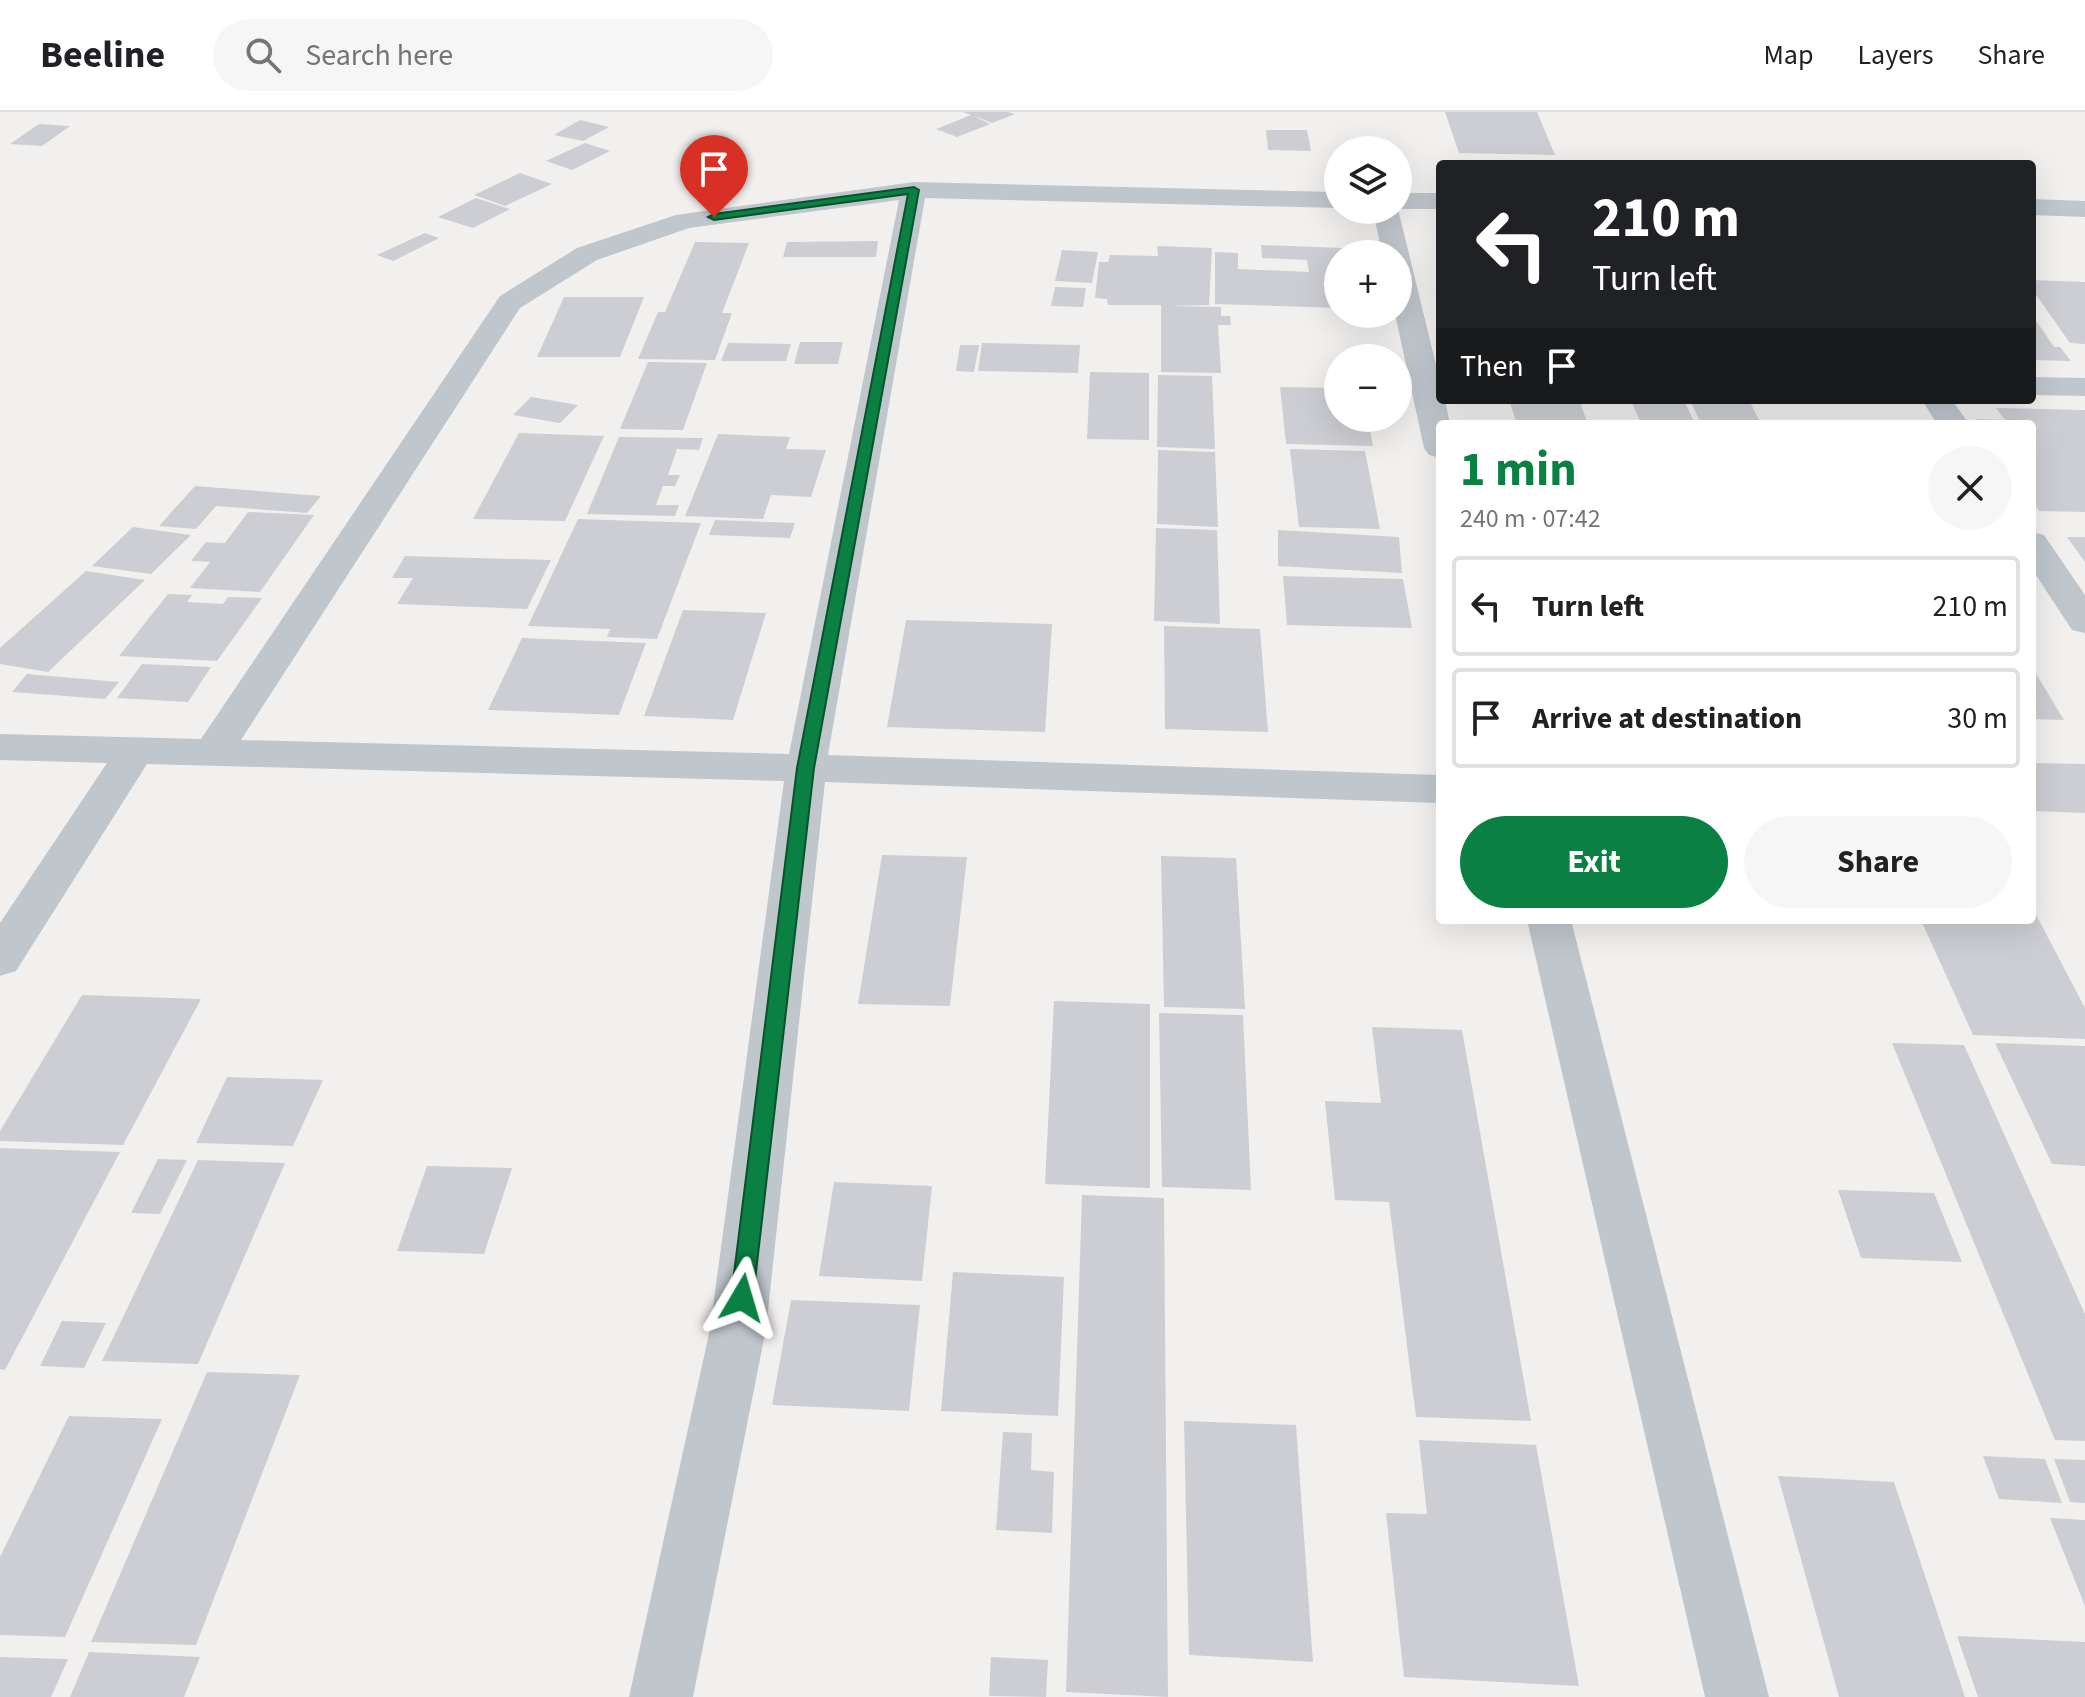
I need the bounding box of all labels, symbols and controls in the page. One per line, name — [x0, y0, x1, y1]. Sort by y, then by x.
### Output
search box — [213, 19, 773, 91]
text: Beeline — [40, 28, 165, 82]
icon: search — [241, 33, 285, 77]
text: Search here — [305, 34, 453, 77]
text: Map — [1763, 35, 1813, 75]
text: Layers — [1857, 35, 1933, 75]
text: Share — [1977, 35, 2045, 75]
pin — [680, 135, 748, 217]
map controls — [1324, 136, 1412, 432]
button: layers — [1324, 136, 1412, 224]
icon: arrive — [692, 147, 736, 191]
text: 210 m — [1592, 179, 1740, 258]
icon: left — [1460, 192, 1564, 296]
button: + — [1324, 240, 1412, 328]
text: Turn left — [1592, 253, 1717, 304]
button: − — [1324, 344, 1412, 432]
icon: arrive — [1540, 344, 1584, 388]
text: Then — [1460, 345, 1524, 388]
text: 1 min — [1460, 436, 1577, 504]
button: close — [1928, 446, 2012, 530]
text: 240 m · 07:42 — [1460, 500, 1601, 537]
icon: left — [1464, 584, 1508, 628]
text: Turn left — [1532, 585, 1644, 628]
text: 210 m — [1932, 585, 2008, 628]
icon: arrive — [1464, 696, 1508, 740]
text: Arrive at destination — [1532, 697, 1802, 740]
text: 30 m — [1947, 697, 2008, 740]
button: Exit — [1460, 816, 1728, 908]
button: Share — [1744, 816, 2012, 908]
position arrow — [700, 1256, 784, 1340]

